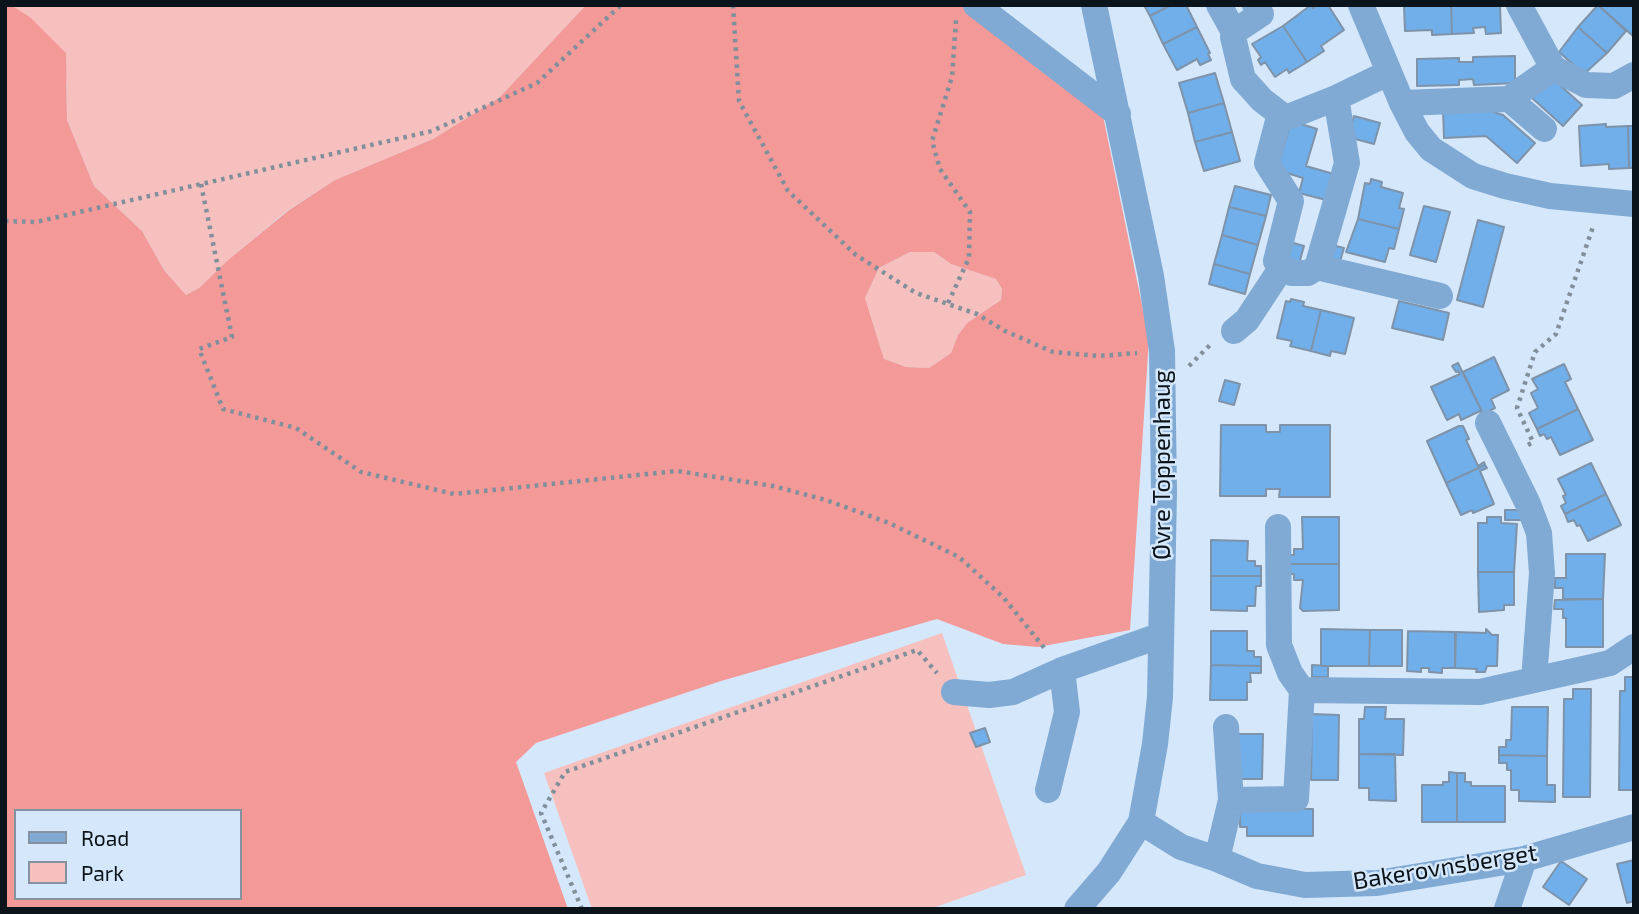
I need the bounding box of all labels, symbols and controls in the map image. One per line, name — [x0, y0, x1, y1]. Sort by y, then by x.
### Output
street label: Øvre Toppenhaug — [1148, 370, 1176, 560]
legend — [14, 809, 242, 900]
text: Road — [81, 825, 129, 850]
street label: Bakerovnsberget — [1351, 838, 1539, 896]
text: Park — [81, 860, 124, 885]

